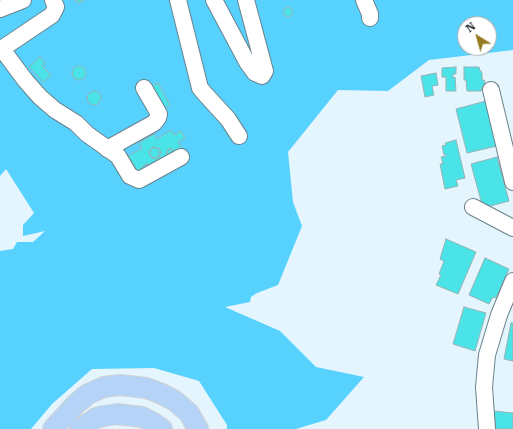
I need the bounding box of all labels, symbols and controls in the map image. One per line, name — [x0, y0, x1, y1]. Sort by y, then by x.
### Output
north arrow — [457, 16, 497, 56]
text: N — [463, 19, 478, 35]

